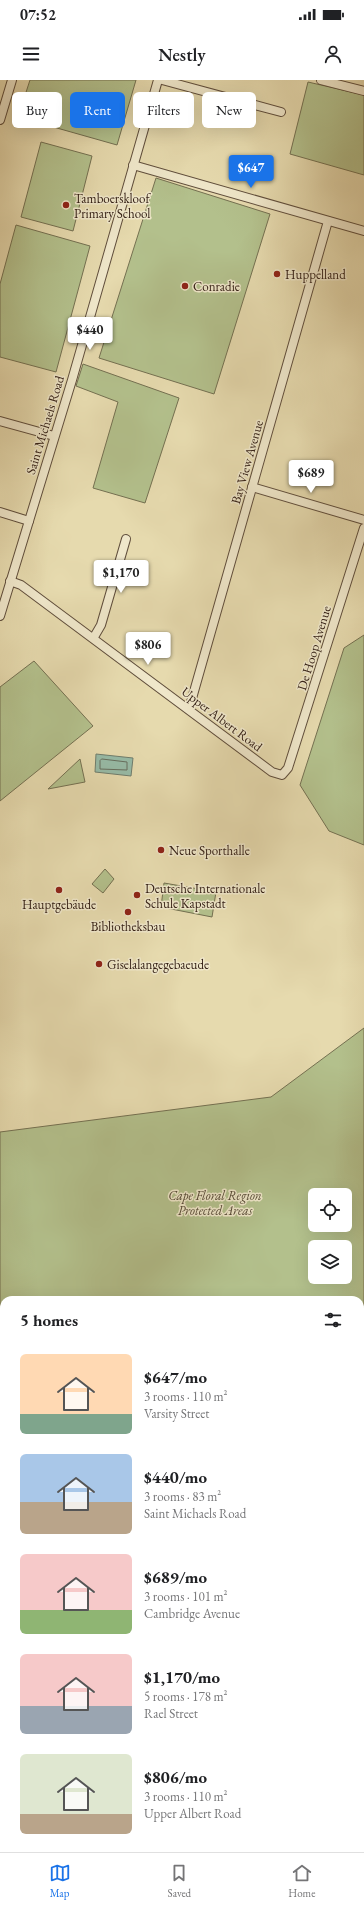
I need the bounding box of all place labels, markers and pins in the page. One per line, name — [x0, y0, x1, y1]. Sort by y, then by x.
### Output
pin: $647 — [227, 155, 275, 189]
place label: Tamboerskloof Primary School — [74, 190, 151, 222]
marker: Tamboerskloof Primary School — [61, 200, 71, 210]
place label: Huppelland — [285, 266, 346, 283]
marker: Huppelland — [272, 269, 282, 279]
place label: Conradie — [193, 278, 240, 295]
marker: Conradie — [180, 281, 190, 291]
pin: $440 — [66, 317, 114, 351]
pin: $689 — [287, 460, 335, 494]
pin: $1,170 — [88, 560, 154, 594]
pin: $806 — [124, 632, 172, 666]
place label: Neue Sporthalle — [169, 842, 250, 859]
marker: Neue Sporthalle — [156, 845, 166, 855]
place label: Deutsche Internationale Schule Kapstadt — [145, 880, 265, 912]
marker: Hauptgebäude — [54, 885, 64, 895]
marker: Deutsche Internationale Schule Kapstadt — [132, 890, 142, 900]
place label: Hauptgebäude — [22, 896, 96, 913]
marker: Bibliotheksbau — [123, 907, 133, 917]
place label: Bibliotheksbau — [91, 918, 165, 935]
place label: Giselalangegebaeude — [107, 956, 209, 973]
marker: Giselalangegebaeude — [94, 959, 104, 969]

